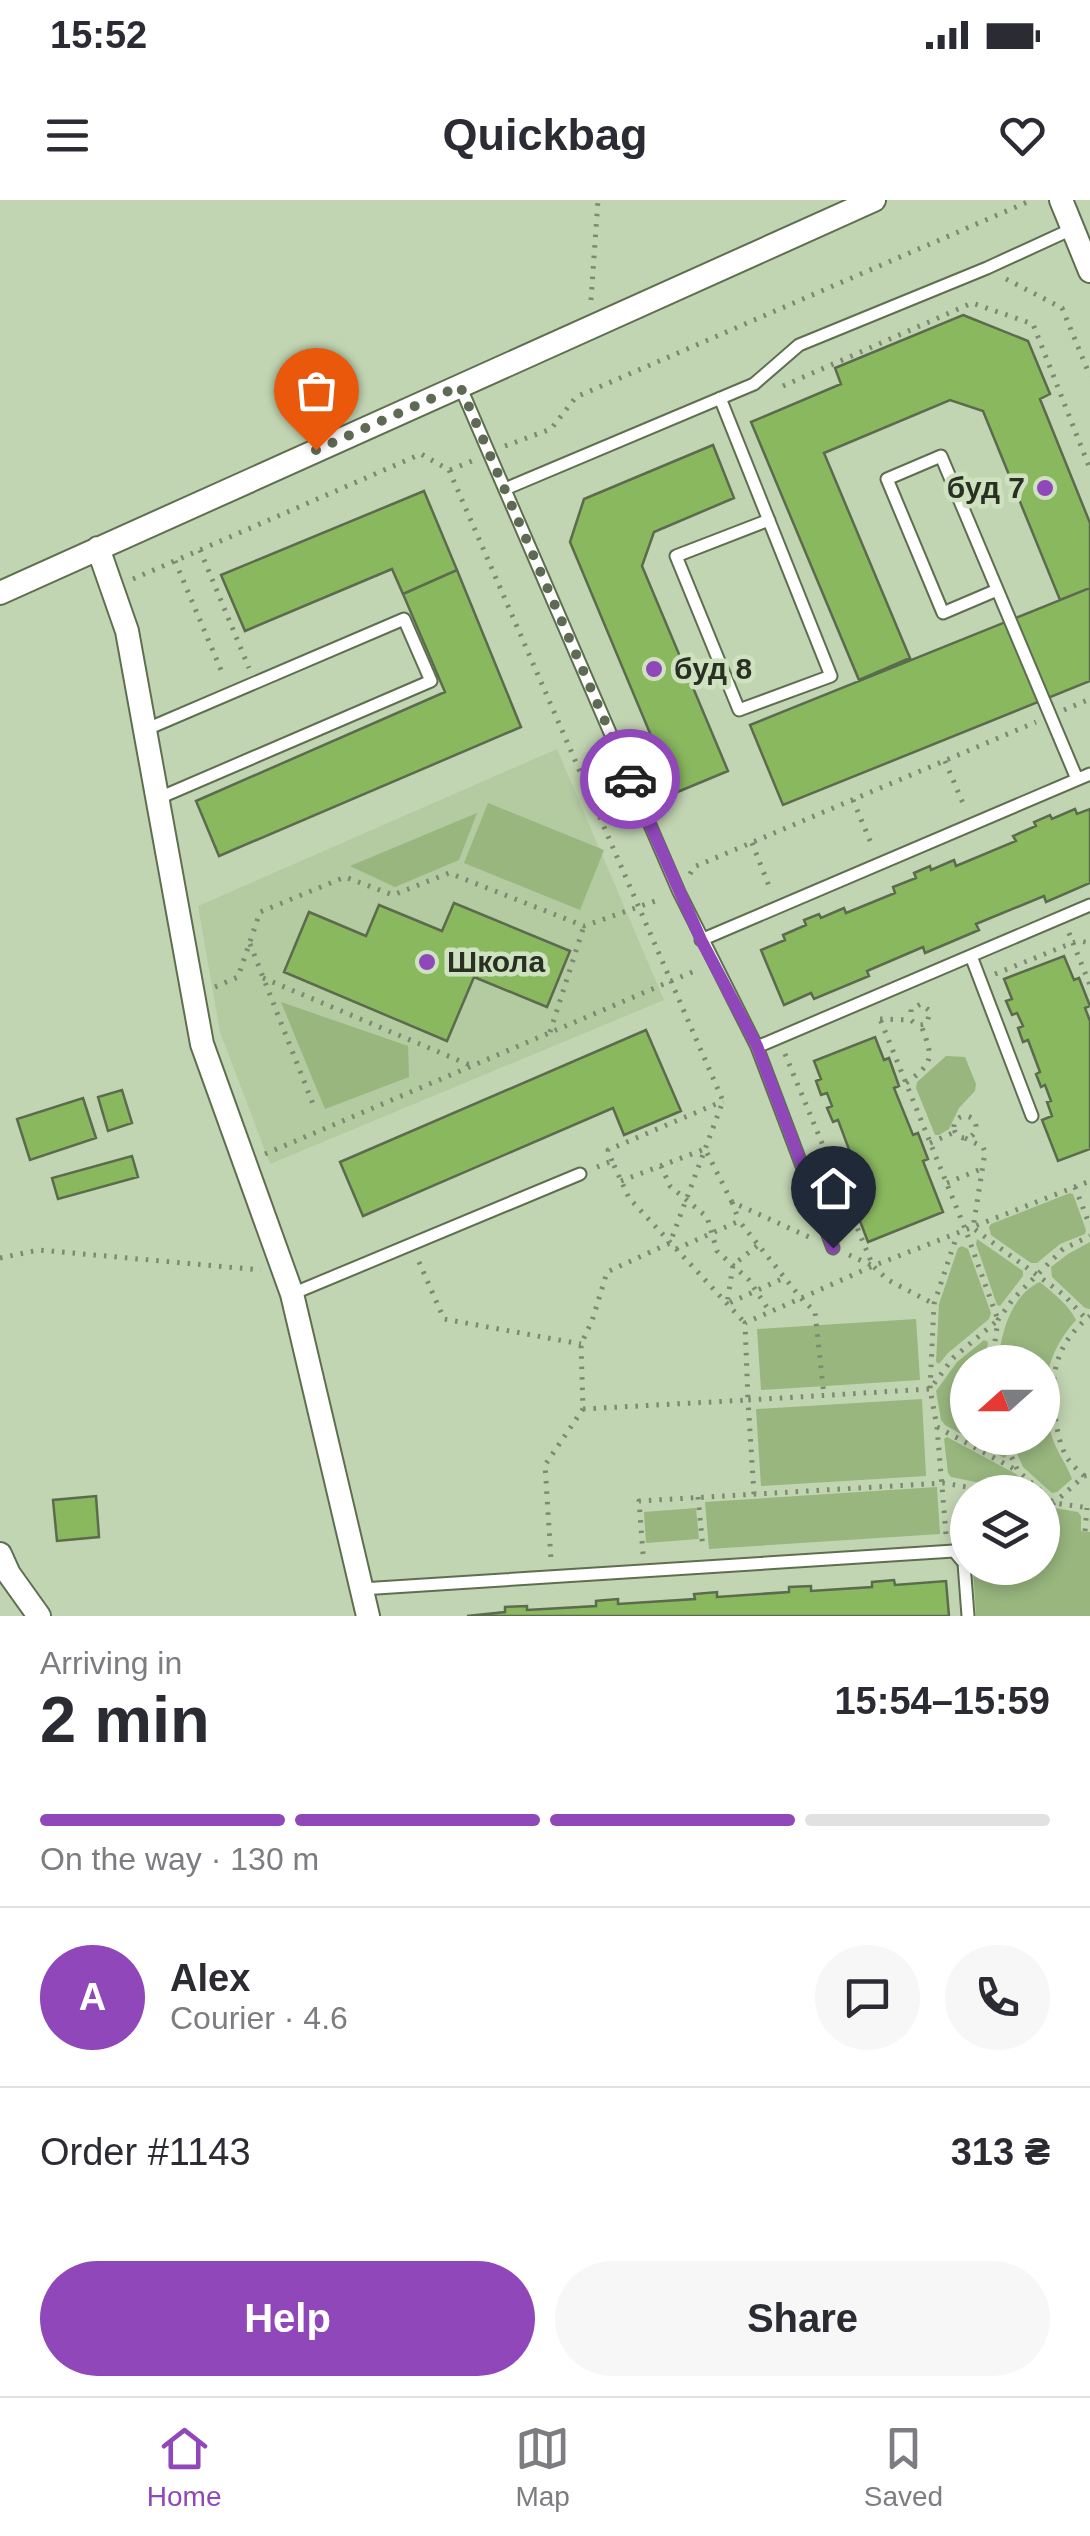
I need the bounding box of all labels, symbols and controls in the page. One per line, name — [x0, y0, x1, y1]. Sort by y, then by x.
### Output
text: 15:52 — [50, 14, 147, 56]
icon: menu — [40, 108, 95, 163]
icon: heart — [995, 108, 1050, 163]
text: Quickbag — [442, 109, 648, 160]
pin — [274, 348, 359, 451]
icon: bag — [289, 363, 344, 418]
place label: буд 7 — [947, 471, 1025, 504]
marker: буд 7 — [1034, 477, 1056, 499]
place label: буд 8 — [674, 652, 752, 685]
marker: буд 8 — [643, 658, 665, 680]
courier — [580, 729, 680, 829]
icon: car — [603, 752, 658, 807]
place label: Школа — [447, 945, 545, 978]
marker: Школа — [416, 951, 438, 973]
pin — [791, 1146, 876, 1249]
icon: home — [806, 1161, 861, 1216]
north arrow — [950, 1345, 1060, 1455]
map controls — [950, 1345, 1060, 1585]
button: layers — [950, 1475, 1060, 1585]
text: Arriving in — [40, 1645, 182, 1681]
text: 15:54–15:59 — [834, 1680, 1050, 1722]
text: 2 min — [40, 1683, 210, 1756]
text: On the way · 130 m — [40, 1841, 319, 1877]
button: chat — [815, 1945, 920, 2050]
button: phone — [945, 1945, 1050, 2050]
text: Alex — [170, 1957, 250, 1999]
text: A — [79, 1976, 106, 2018]
text: Courier · 4.6 — [170, 2000, 348, 2036]
text: Order #1143 — [40, 2131, 251, 2173]
text: 313 ₴ — [951, 2131, 1050, 2173]
button: Help — [40, 2261, 535, 2376]
button: Share — [555, 2261, 1050, 2376]
tab: Home — [147, 2421, 222, 2513]
tab: Map — [515, 2421, 570, 2513]
tab: Saved — [864, 2421, 943, 2513]

